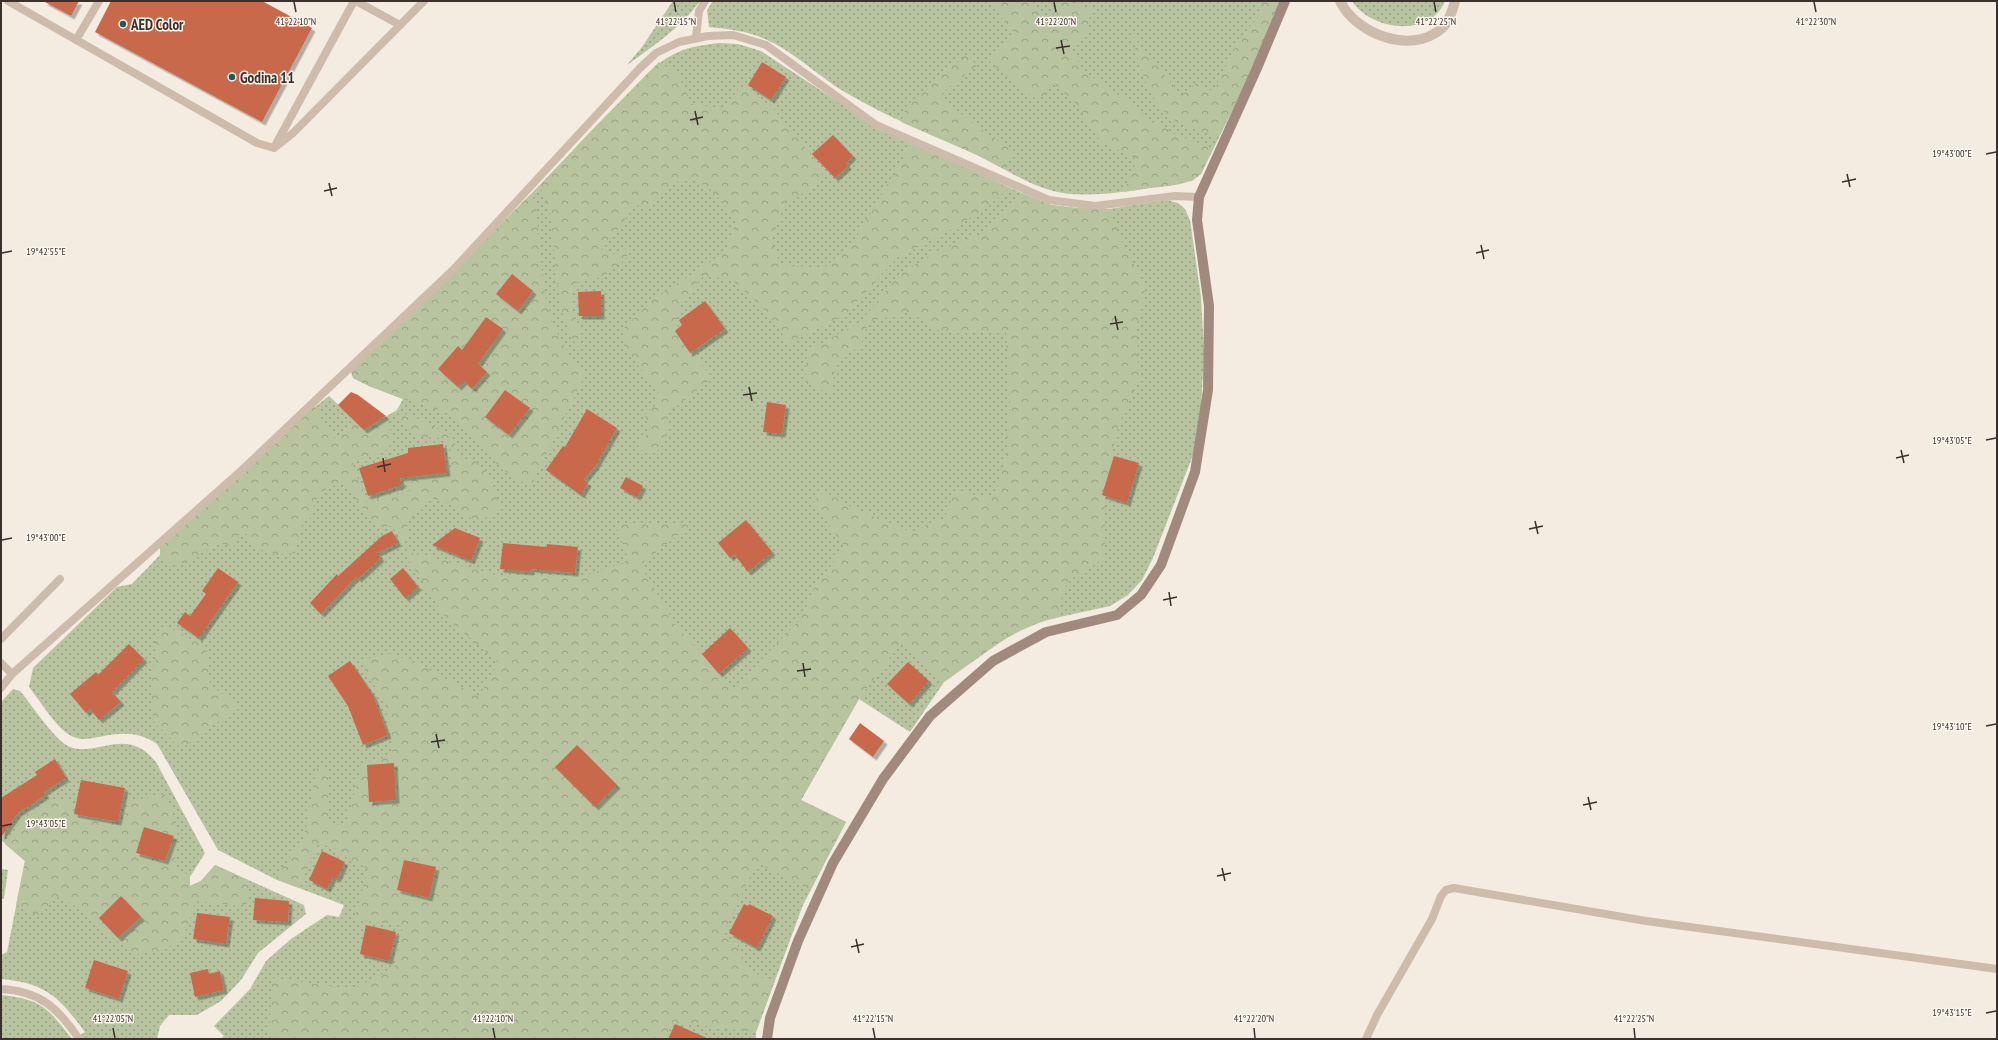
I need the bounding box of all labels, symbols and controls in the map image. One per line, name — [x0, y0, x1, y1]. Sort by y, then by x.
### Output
place label: AED Color — [130, 15, 184, 34]
text: 41°22'10"N — [276, 15, 316, 28]
text: 41°22'15"N — [656, 15, 696, 28]
text: 41°22'20"N — [1036, 15, 1076, 28]
text: 41°22'25"N — [1416, 15, 1456, 28]
text: 41°22'30"N — [1796, 15, 1836, 28]
marker: AED Color — [118, 19, 128, 29]
place label: Godina 11 — [240, 68, 295, 87]
marker: Godina 11 — [227, 72, 237, 82]
text: 19°43'00"E — [1932, 147, 1972, 160]
text: 19°42'55"E — [26, 245, 66, 258]
text: 19°43'05"E — [1932, 434, 1972, 447]
text: 19°43'00"E — [26, 531, 66, 544]
text: 19°43'10"E — [1932, 720, 1972, 733]
text: 19°43'05"E — [26, 817, 66, 830]
text: 19°43'15"E — [1932, 1006, 1972, 1019]
text: 41°22'05"N — [93, 1012, 133, 1025]
text: 41°22'10"N — [473, 1012, 513, 1025]
text: 41°22'15"N — [853, 1012, 893, 1025]
text: 41°22'20"N — [1234, 1012, 1274, 1025]
text: 41°22'25"N — [1614, 1012, 1654, 1025]

